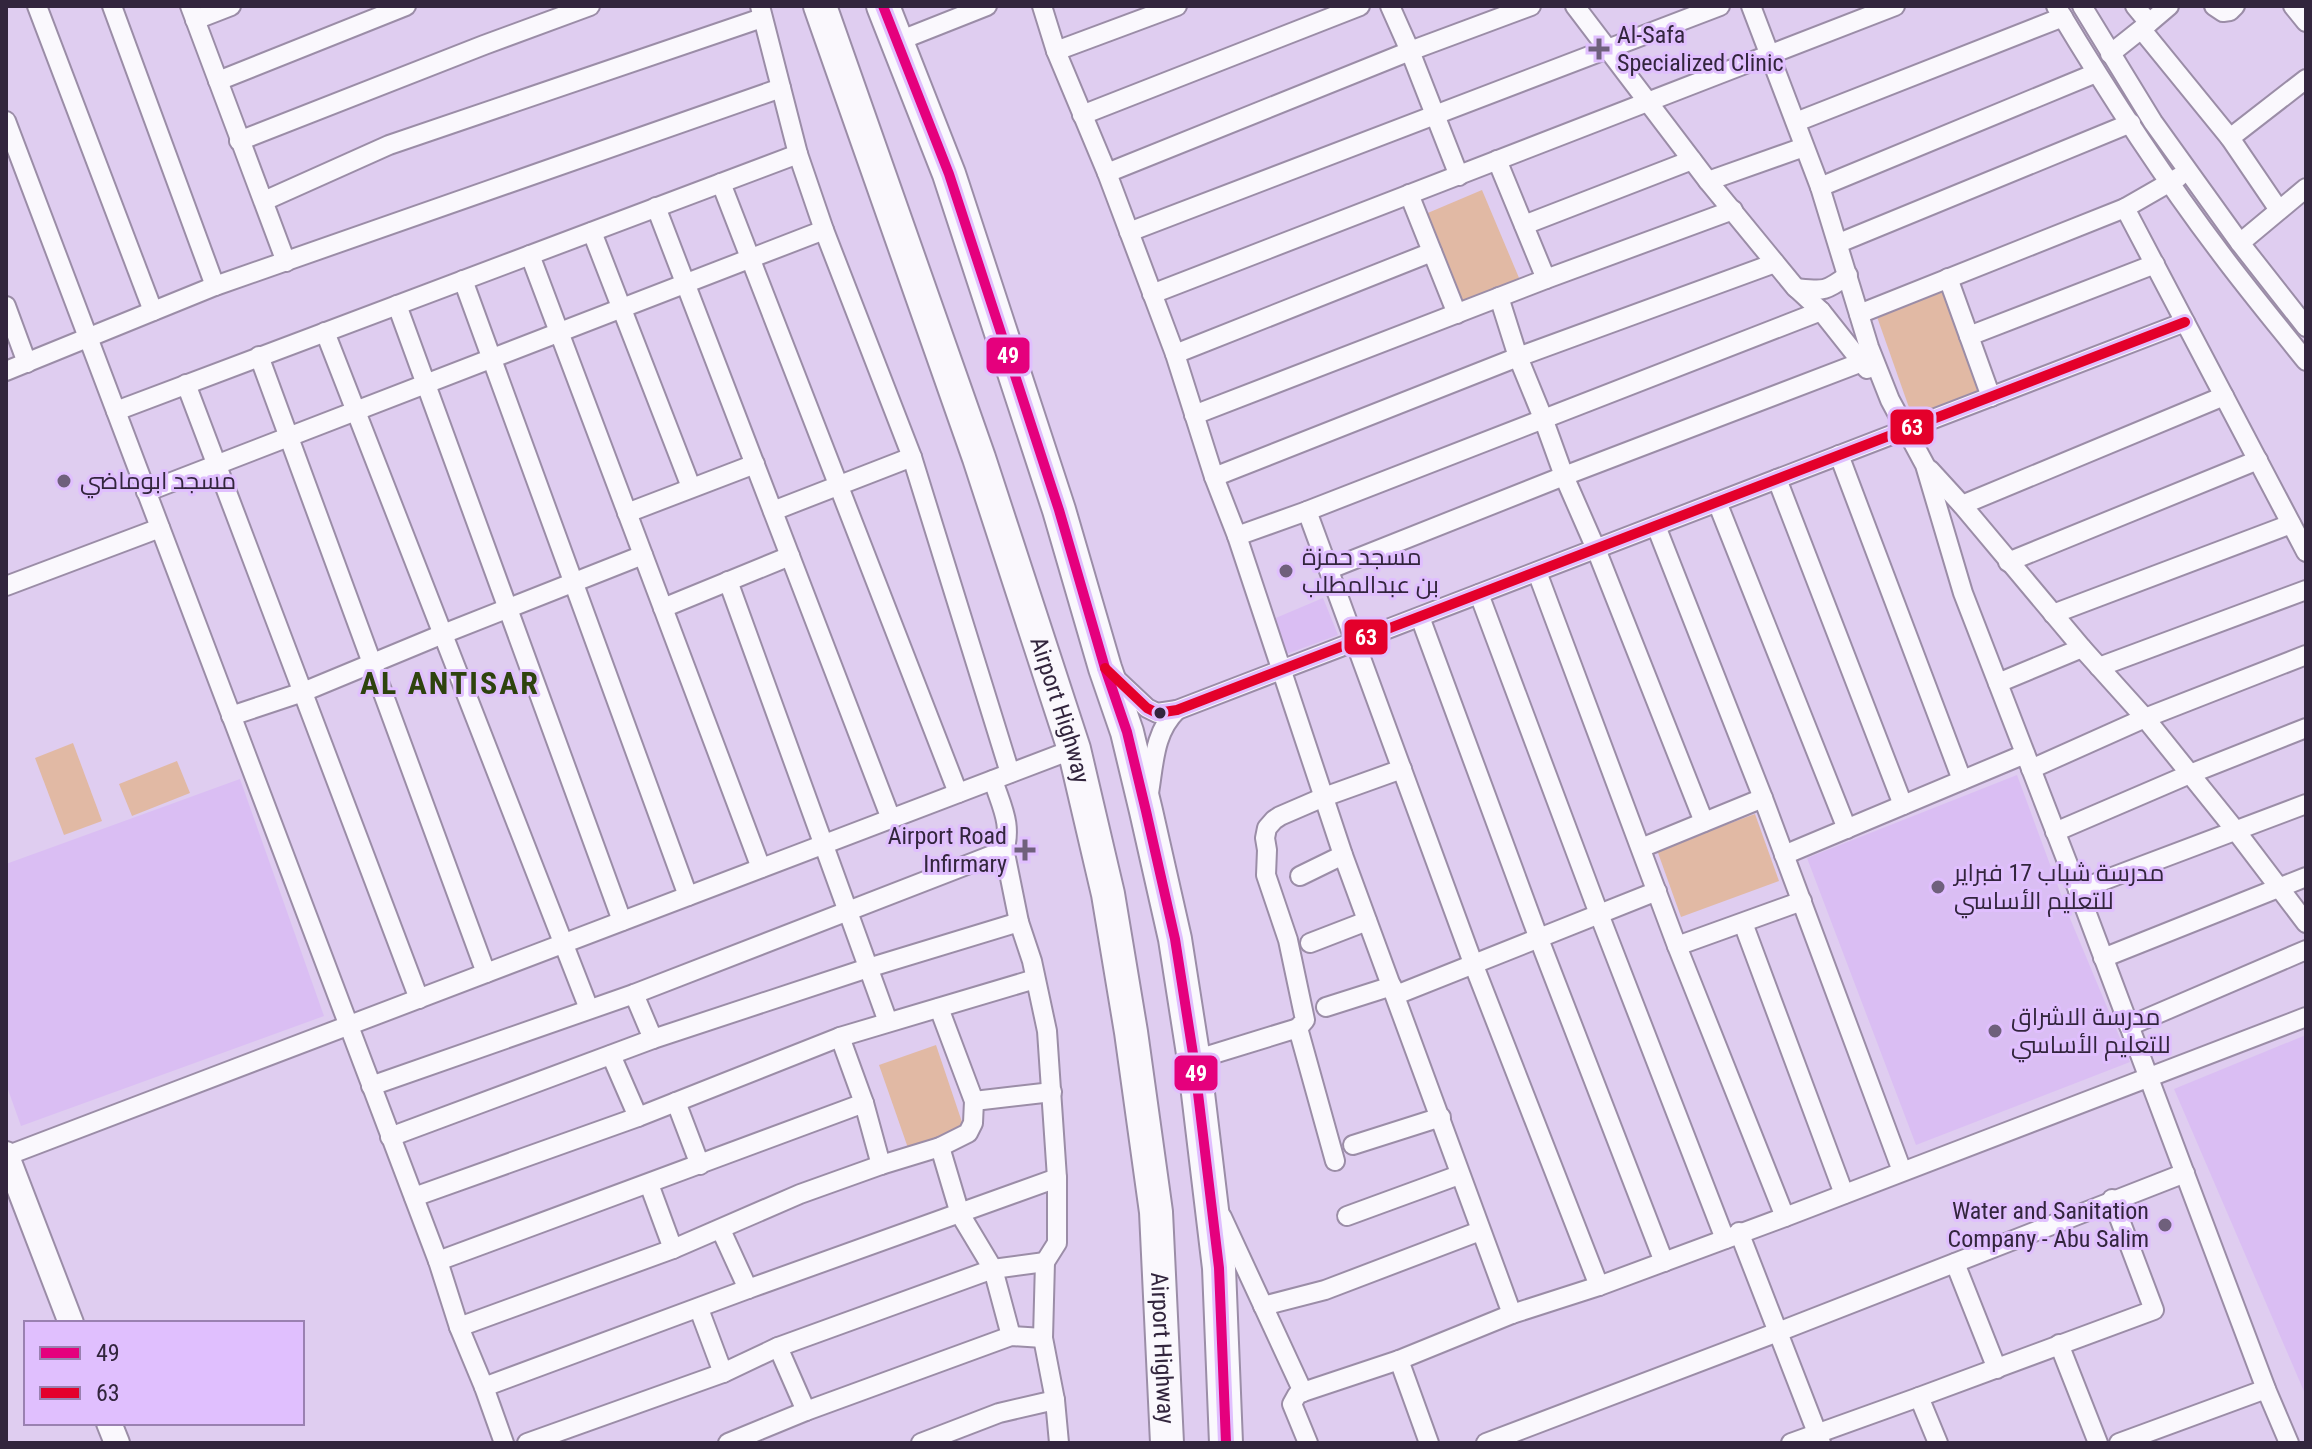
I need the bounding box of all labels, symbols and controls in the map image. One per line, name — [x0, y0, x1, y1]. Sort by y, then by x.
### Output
place label: Al-Safa Specialized Clinic — [1617, 21, 1784, 77]
marker: Al-Safa Specialized Clinic — [1588, 38, 1610, 60]
line badge: 49 — [985, 336, 1031, 375]
text: 49 — [997, 343, 1019, 368]
line badge: 63 — [1889, 408, 1935, 446]
text: 63 — [1901, 415, 1923, 440]
place label: مسجد ابوماضي — [80, 467, 236, 499]
marker: مسجد ابوماضي — [55, 472, 73, 490]
place label: مسجد حمزة بن عبدالمطلب — [1302, 543, 1439, 599]
marker: مسجد حمزة بن عبدالمطلب — [1277, 562, 1295, 580]
line badge: 63 — [1343, 618, 1389, 656]
text: 63 — [1355, 625, 1377, 650]
street label: Airport Highway — [1024, 633, 1096, 786]
district label: AL ANTISAR — [360, 664, 540, 702]
unlabelled marker — [1152, 705, 1168, 721]
place label: Airport Road Infirmary — [888, 822, 1007, 878]
marker: Airport Road Infirmary — [1014, 839, 1036, 861]
place label: مدرسة شباب 17 فبراير للتعليم الأساسي — [1952, 859, 2164, 919]
marker: مدرسة شباب 17 فبراير للتعليم الأساسي — [1929, 878, 1947, 896]
place label: مدرسة الاشراق للتعليم الأساسي — [2011, 1003, 2171, 1063]
marker: مدرسة الاشراق للتعليم الأساسي — [1986, 1022, 2004, 1040]
line badge: 49 — [1173, 1054, 1219, 1092]
text: 49 — [1185, 1061, 1207, 1086]
place label: Water and Sanitation Company - Abu Salim — [1948, 1197, 2149, 1253]
marker: Water and Sanitation Company - Abu Salim — [2156, 1216, 2174, 1234]
street label: Airport Highway — [1145, 1271, 1180, 1425]
legend — [24, 1321, 304, 1425]
text: 49 — [96, 1339, 120, 1367]
text: 63 — [96, 1379, 120, 1407]

